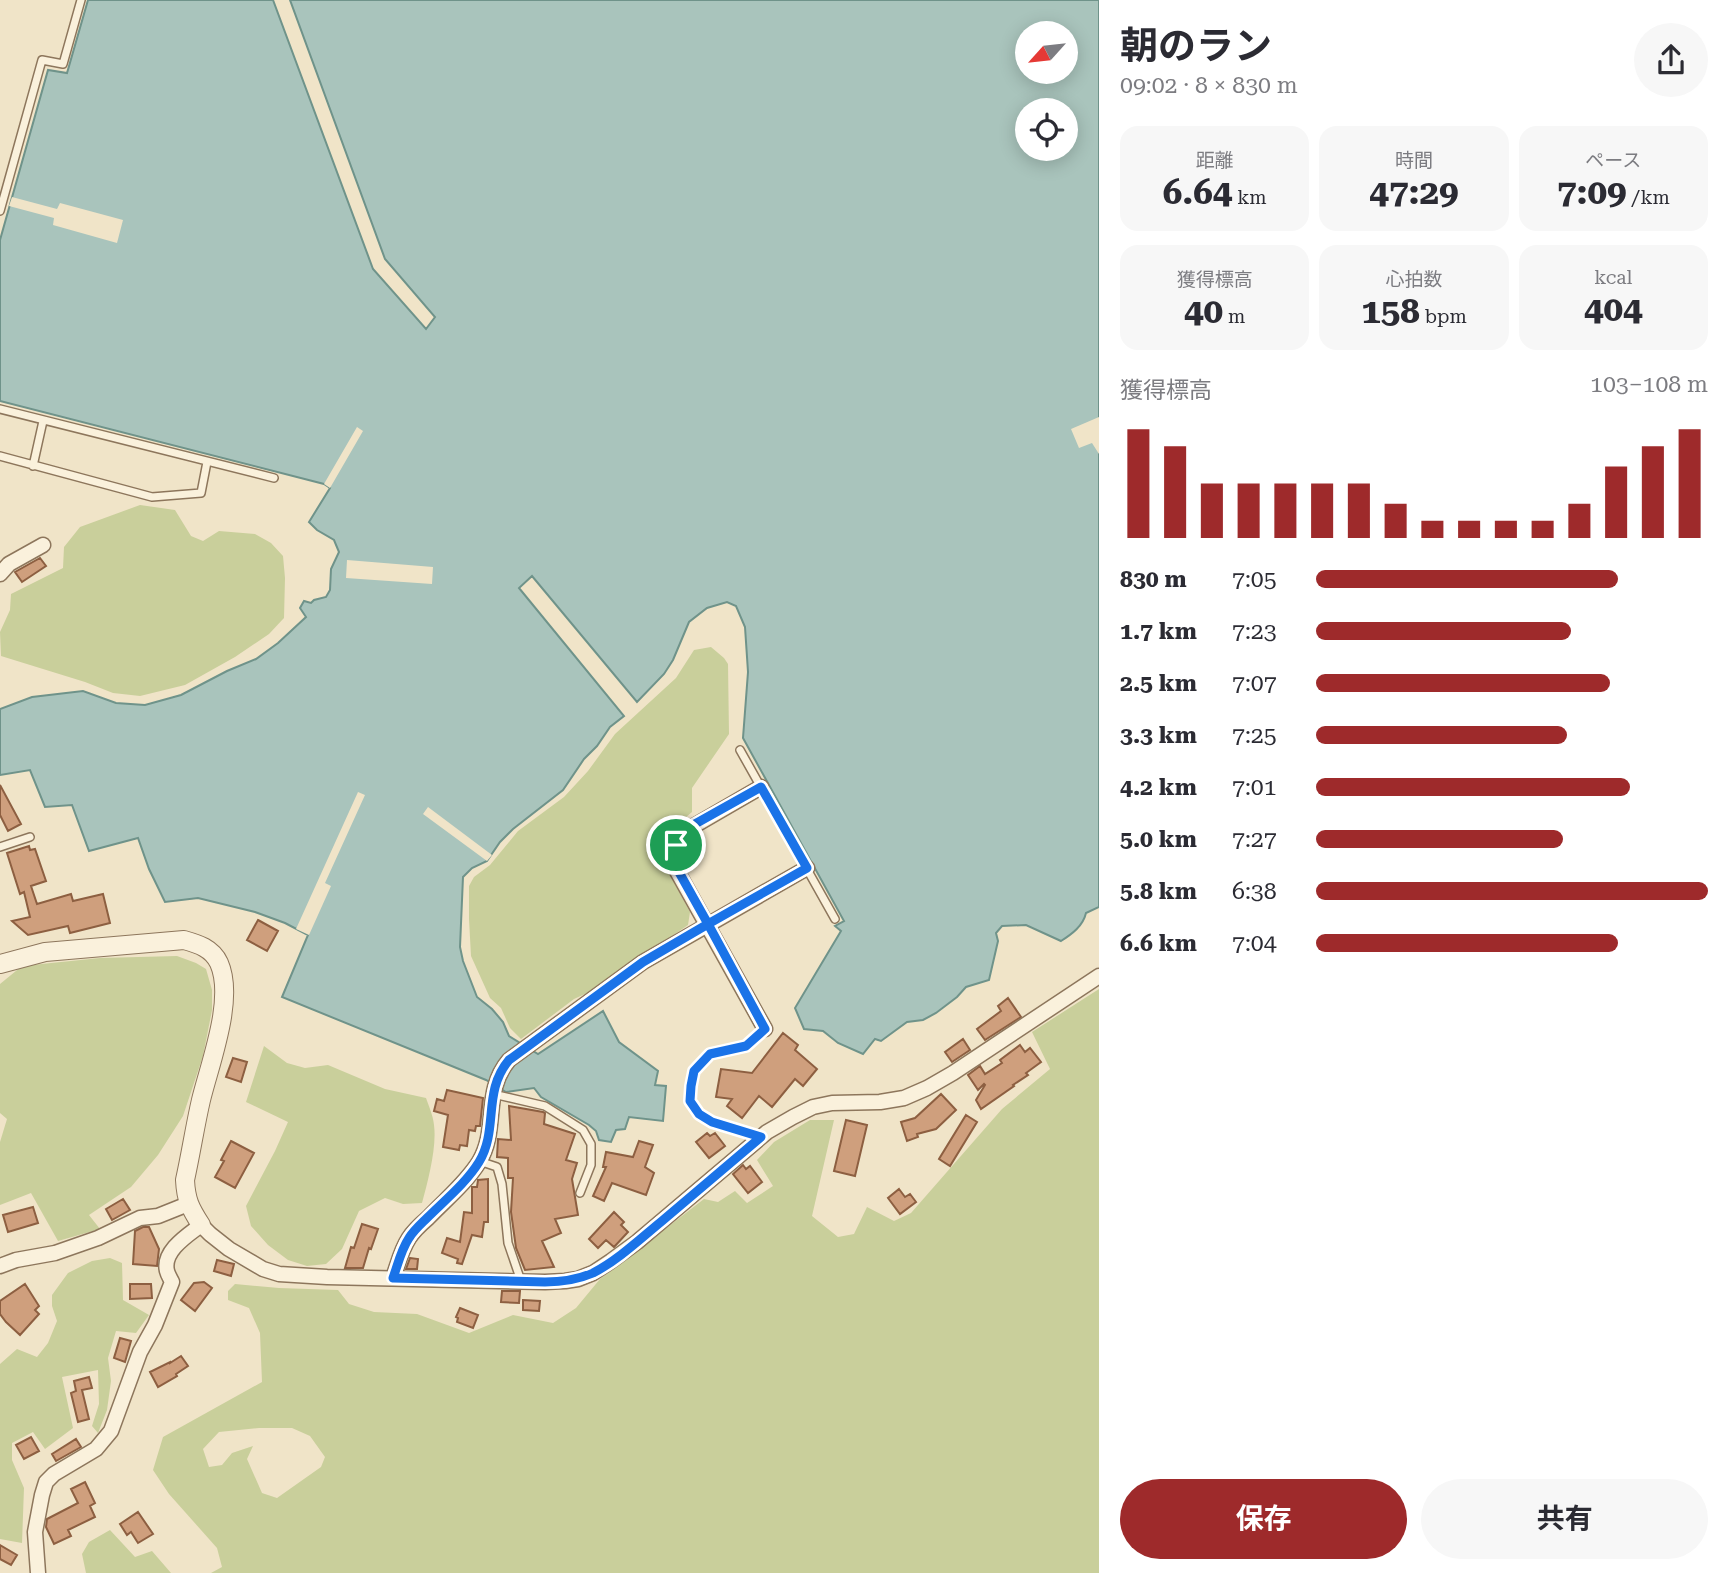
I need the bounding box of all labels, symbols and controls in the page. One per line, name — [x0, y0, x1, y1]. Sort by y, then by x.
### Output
north arrow — [1015, 21, 1078, 84]
map controls — [1015, 21, 1078, 161]
button: share — [1634, 23, 1708, 97]
text: 朝のラン — [1120, 24, 1272, 68]
text: 09:02 · 8 × 830 m — [1120, 72, 1298, 99]
button: locate — [1015, 98, 1078, 161]
text: 距離 — [1196, 149, 1234, 172]
text: 時間 — [1395, 149, 1433, 172]
text: ペース — [1585, 149, 1641, 172]
text: 6.64 — [1163, 172, 1232, 213]
text: 47:29 — [1369, 172, 1459, 213]
text: 7:09 — [1557, 172, 1627, 213]
text: km — [1232, 186, 1267, 209]
text: /km — [1627, 186, 1670, 209]
text: kcal — [1594, 266, 1632, 289]
text: 獲得標高 — [1177, 268, 1253, 291]
text: 心拍数 — [1385, 268, 1443, 291]
text: 404 — [1584, 289, 1643, 330]
text: 40 — [1184, 291, 1223, 332]
text: 158 — [1361, 291, 1420, 332]
text: m — [1223, 305, 1245, 328]
text: bpm — [1420, 305, 1467, 328]
text: 103–108 m — [1590, 371, 1708, 398]
text: 獲得標高 — [1120, 377, 1212, 404]
text: 830 m — [1120, 566, 1187, 593]
text: 7:05 — [1232, 566, 1277, 593]
text: 1.7 km — [1120, 618, 1197, 645]
text: 7:23 — [1232, 618, 1277, 645]
text: 2.5 km — [1120, 670, 1197, 697]
text: 7:07 — [1232, 670, 1277, 697]
text: 3.3 km — [1120, 722, 1197, 749]
text: 7:25 — [1232, 722, 1277, 749]
text: 4.2 km — [1120, 774, 1197, 801]
text: 7:01 — [1232, 774, 1277, 801]
pin — [646, 815, 706, 875]
icon: arrive — [657, 826, 695, 864]
text: 5.0 km — [1120, 826, 1197, 853]
text: 7:27 — [1232, 826, 1277, 853]
text: 5.8 km — [1120, 878, 1197, 905]
text: 6:38 — [1232, 878, 1277, 905]
text: 6.6 km — [1120, 930, 1197, 957]
text: 7:04 — [1232, 930, 1277, 957]
button: 保存 — [1120, 1479, 1407, 1559]
button: 共有 — [1421, 1479, 1708, 1559]

